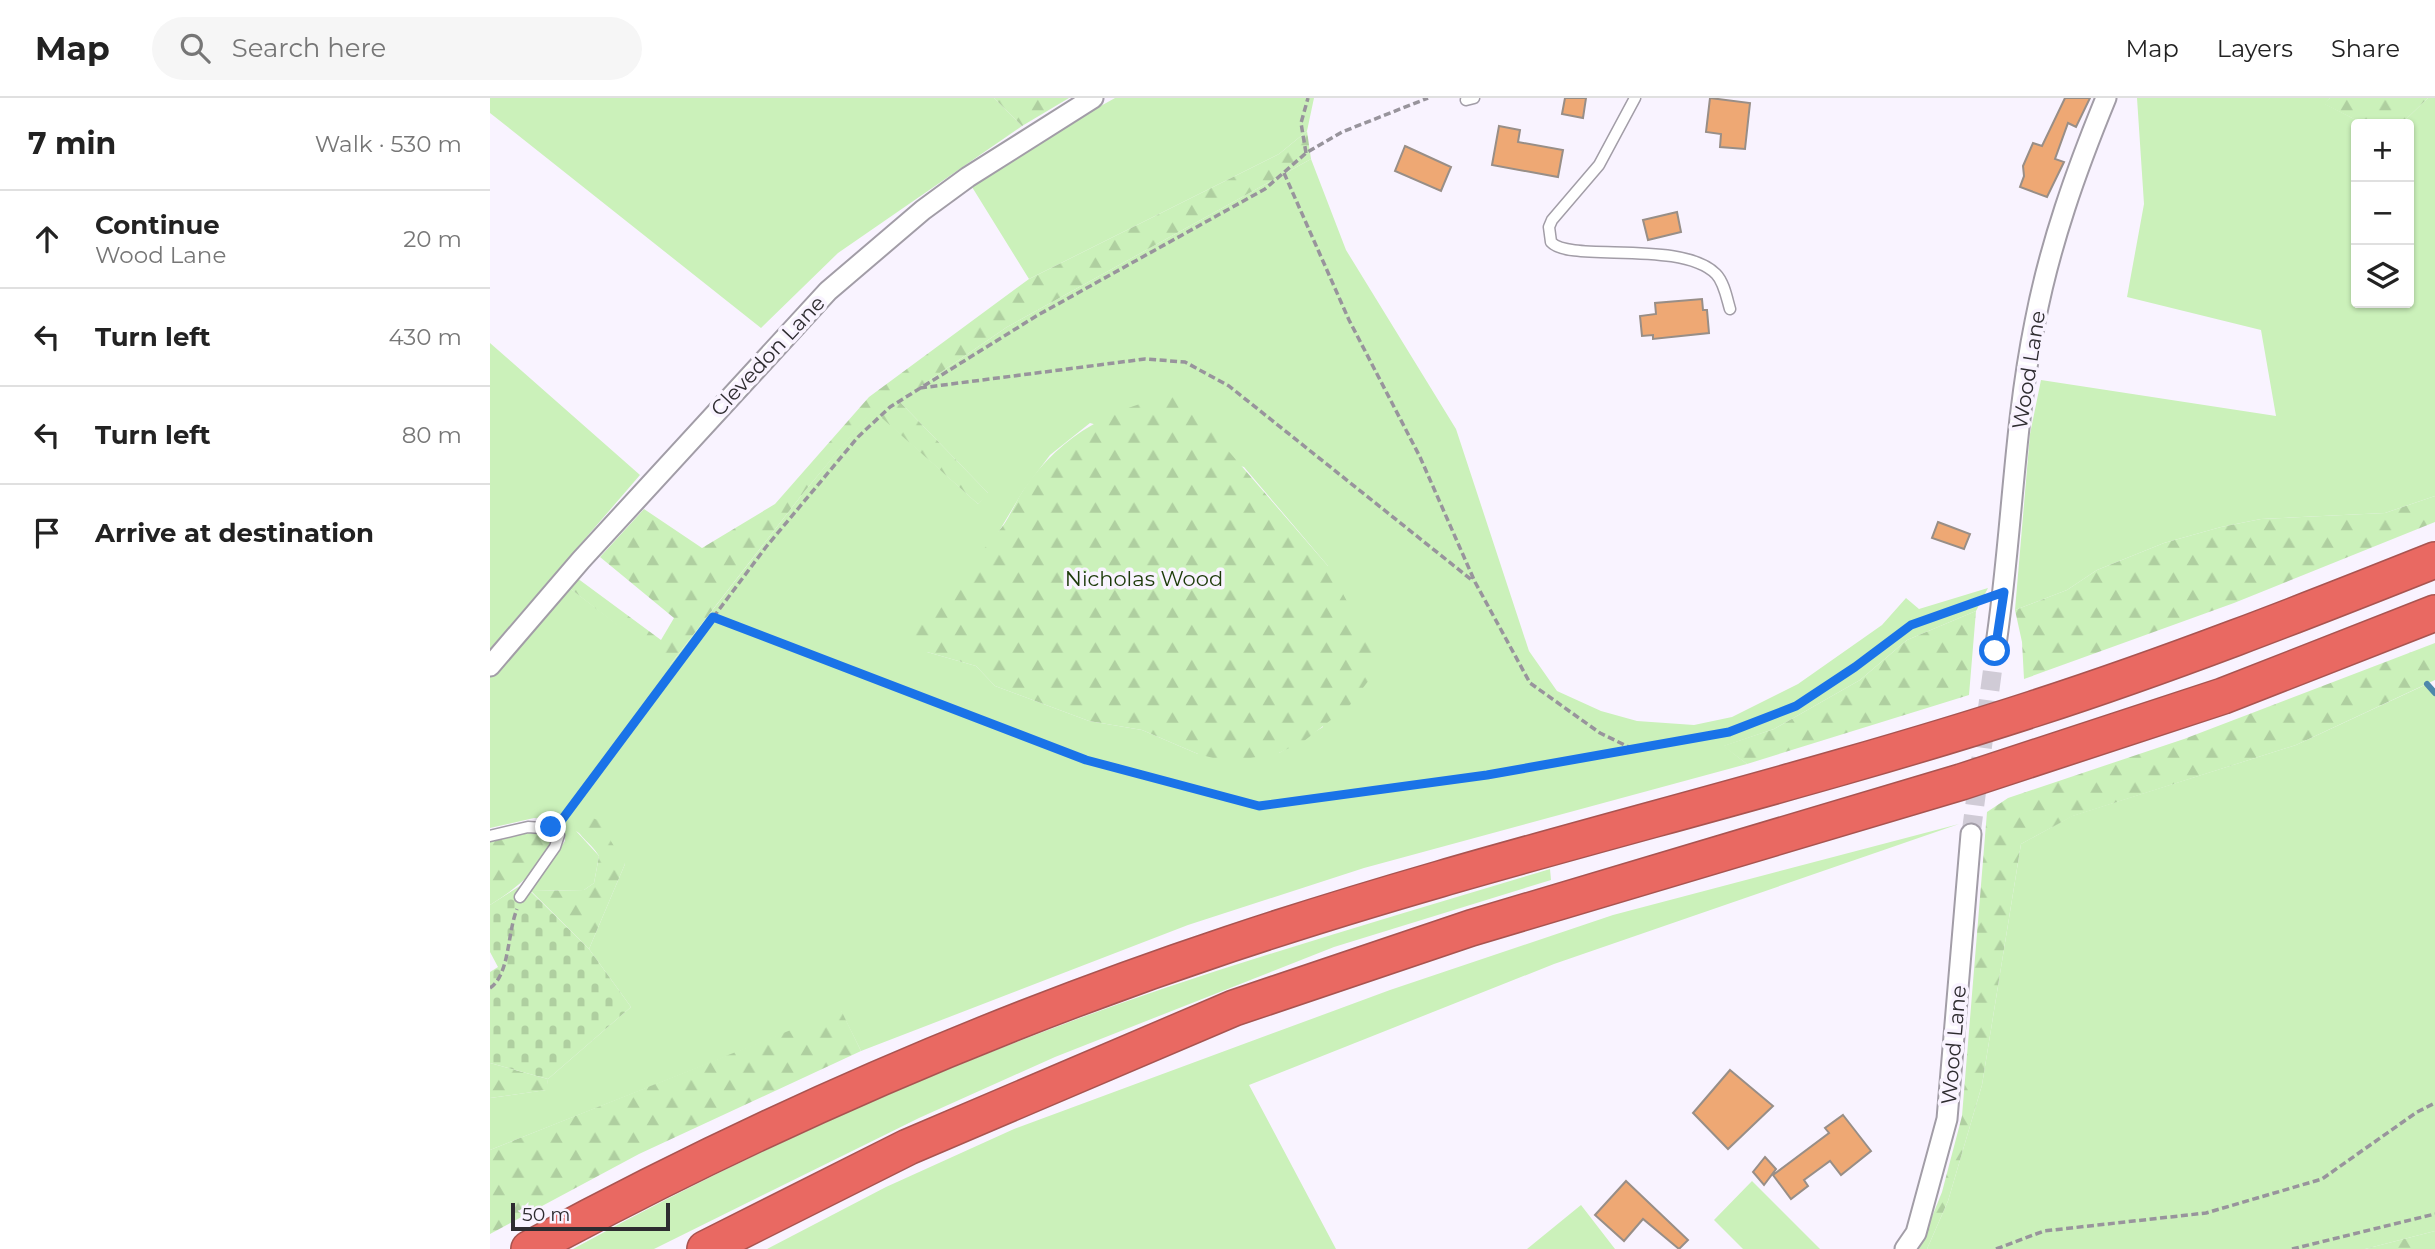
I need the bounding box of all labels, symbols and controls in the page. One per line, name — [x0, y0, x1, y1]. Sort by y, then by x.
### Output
search box — [152, 17, 642, 80]
text: Map — [35, 28, 110, 68]
icon: search — [176, 29, 214, 67]
text: Search here — [232, 32, 386, 64]
text: Map — [2125, 34, 2179, 63]
text: Layers — [2217, 34, 2293, 63]
text: Share — [2331, 34, 2400, 63]
map controls — [2351, 119, 2414, 308]
button: + — [2351, 119, 2414, 182]
text: 7 min — [28, 125, 116, 162]
text: Walk · 530 m — [315, 130, 462, 158]
button: − — [2351, 182, 2414, 245]
text: Continue — [95, 209, 220, 241]
icon: ahead — [28, 220, 66, 258]
text: 20 m — [403, 225, 462, 253]
text: Wood Lane — [95, 241, 226, 269]
button: layers — [2351, 245, 2414, 308]
street label: Clevedon Lane — [705, 290, 830, 421]
street label: Wood Lane — [2007, 309, 2050, 431]
icon: left — [28, 318, 66, 356]
text: Turn left — [95, 321, 211, 353]
text: 430 m — [389, 323, 462, 351]
icon: left — [28, 416, 66, 454]
text: Turn left — [95, 419, 211, 451]
text: 80 m — [402, 421, 462, 449]
icon: arrive — [28, 514, 66, 552]
text: Arrive at destination — [95, 517, 374, 549]
park label: Nicholas Wood — [1065, 566, 1223, 591]
route start — [1979, 635, 2010, 666]
route end — [535, 811, 566, 842]
street label: Wood Lane — [1936, 984, 1971, 1106]
scale bar — [511, 1200, 670, 1232]
text: 50 m — [522, 1203, 570, 1226]

